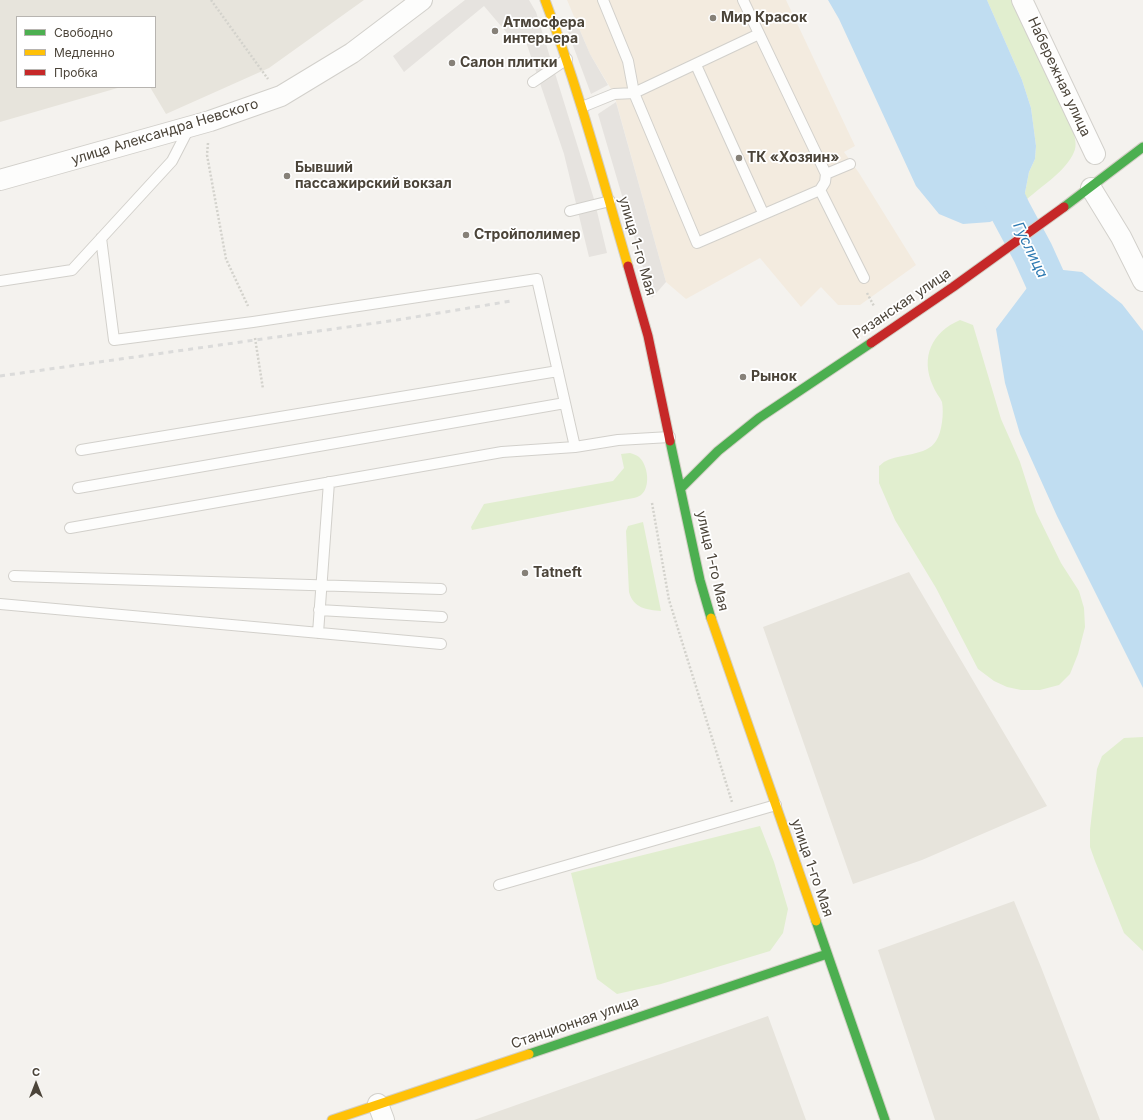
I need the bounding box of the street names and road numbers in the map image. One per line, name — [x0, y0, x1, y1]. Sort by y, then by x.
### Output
street label: Набережная улица — [1024, 14, 1094, 140]
street label: улица Александра Невского — [69, 95, 261, 169]
street label: улица 1-го Мая — [615, 195, 659, 297]
street label: Рязанская улица — [850, 265, 954, 343]
street label: улица 1-го Мая — [692, 509, 732, 613]
street label: улица 1-го Мая — [787, 817, 837, 919]
street label: Станционная улица — [509, 993, 641, 1053]

